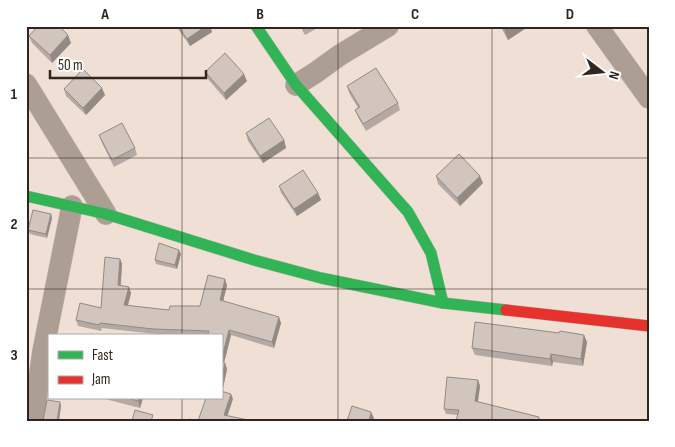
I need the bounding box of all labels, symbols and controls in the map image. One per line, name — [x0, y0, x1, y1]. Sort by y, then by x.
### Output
text: A — [100, 5, 109, 24]
text: B — [256, 5, 264, 24]
text: C — [411, 5, 419, 24]
text: D — [566, 5, 574, 24]
scale bar — [50, 48, 206, 80]
north arrow — [578, 48, 628, 98]
text: 50 m — [58, 56, 83, 75]
text: N — [605, 70, 623, 81]
text: 1 — [11, 85, 18, 104]
text: 2 — [10, 215, 18, 234]
legend — [48, 334, 222, 400]
text: 3 — [10, 346, 18, 365]
text: Fast — [92, 346, 114, 365]
text: Jam — [91, 370, 110, 389]

